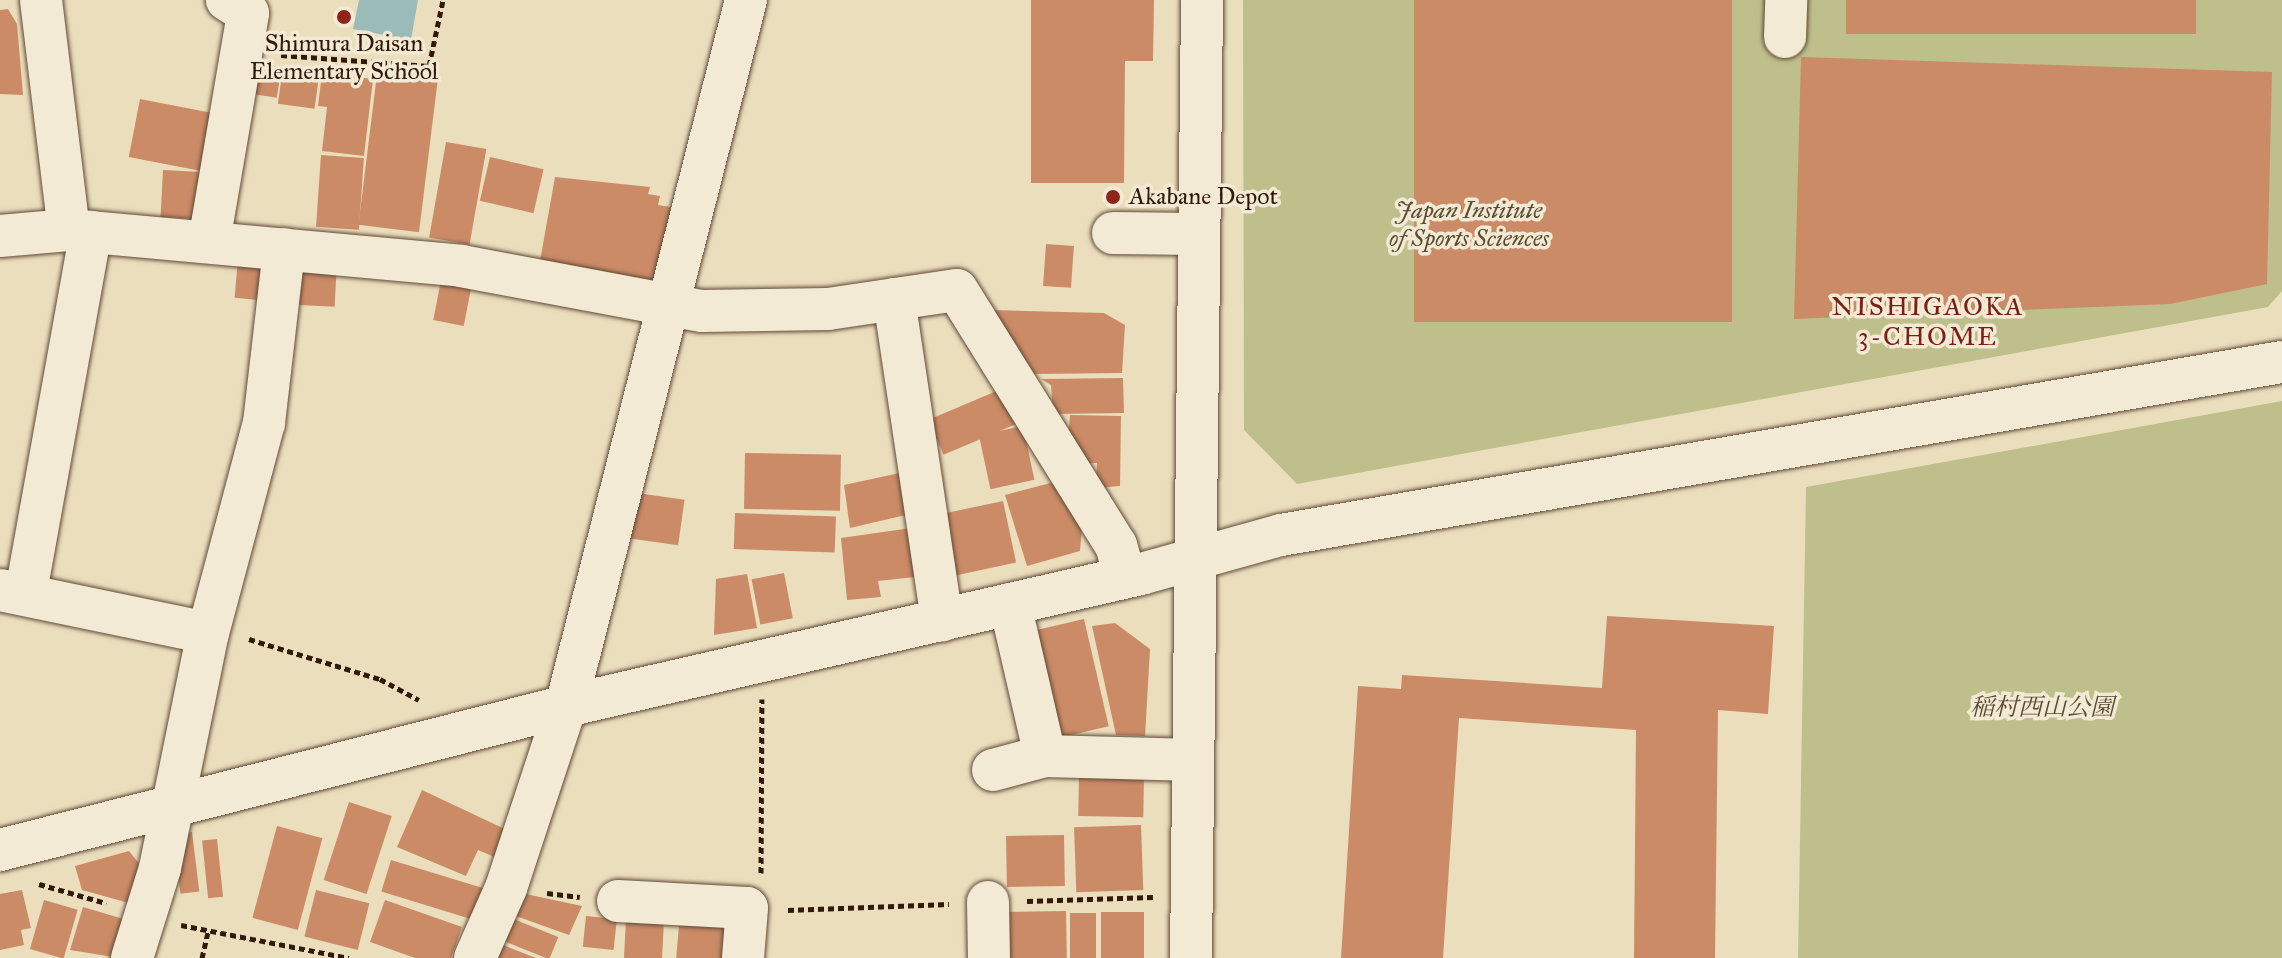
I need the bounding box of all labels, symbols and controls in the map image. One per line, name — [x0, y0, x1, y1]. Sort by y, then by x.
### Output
marker: Shimura Daisan Elementary School — [335, 8, 353, 26]
place label: Shimura Daisan Elementary School — [250, 30, 438, 86]
place label: Akabane Depot — [1129, 183, 1278, 211]
marker: Akabane Depot — [1104, 188, 1122, 206]
park label: Japan Institute of Sports Sciences — [1389, 197, 1549, 253]
district label: NISHIGAOKA 3-CHOME — [1832, 291, 2024, 352]
park label: 稲村西山公園 — [1970, 694, 2114, 722]

